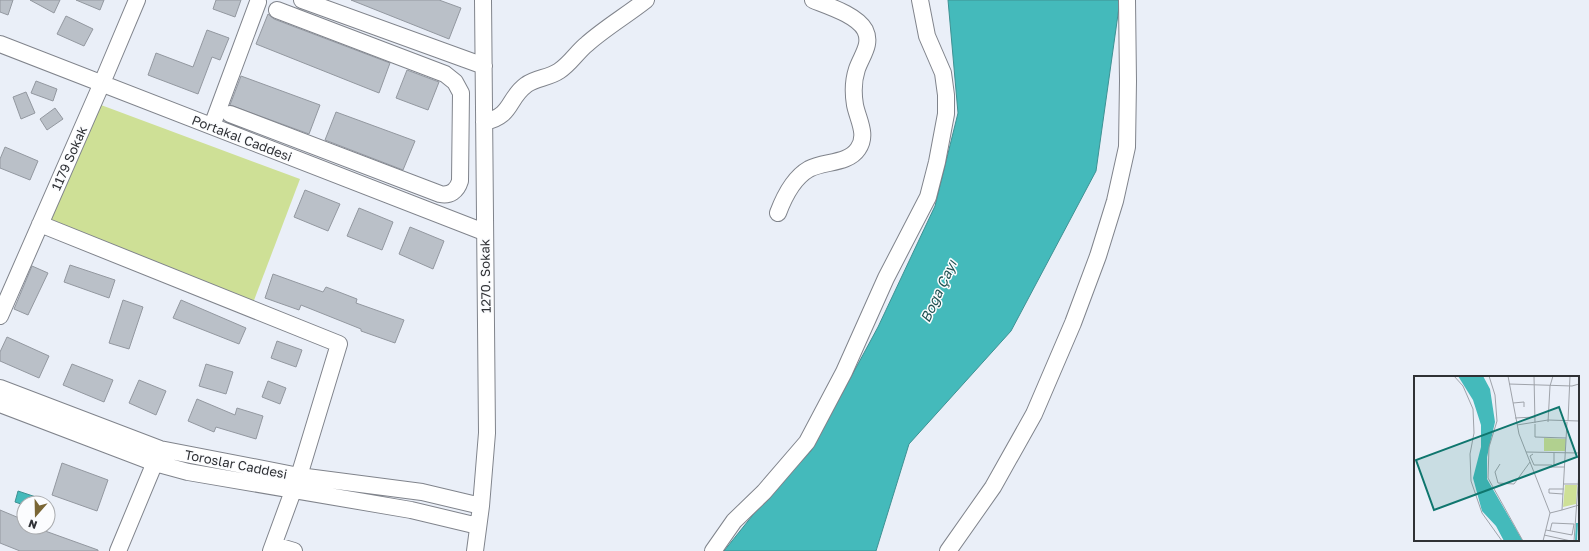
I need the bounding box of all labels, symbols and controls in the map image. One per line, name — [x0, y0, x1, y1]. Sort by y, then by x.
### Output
street label: Portakal Caddesi — [190, 112, 294, 164]
street label: 1179 Sokak — [48, 123, 91, 193]
street label: 1270. Sokak — [476, 238, 494, 313]
water label: Boğa Çayı — [916, 256, 960, 325]
inset map — [1414, 376, 1579, 541]
street label: Toroslar Caddesi — [183, 446, 289, 482]
north arrow — [16, 495, 56, 535]
text: N — [26, 517, 39, 532]

